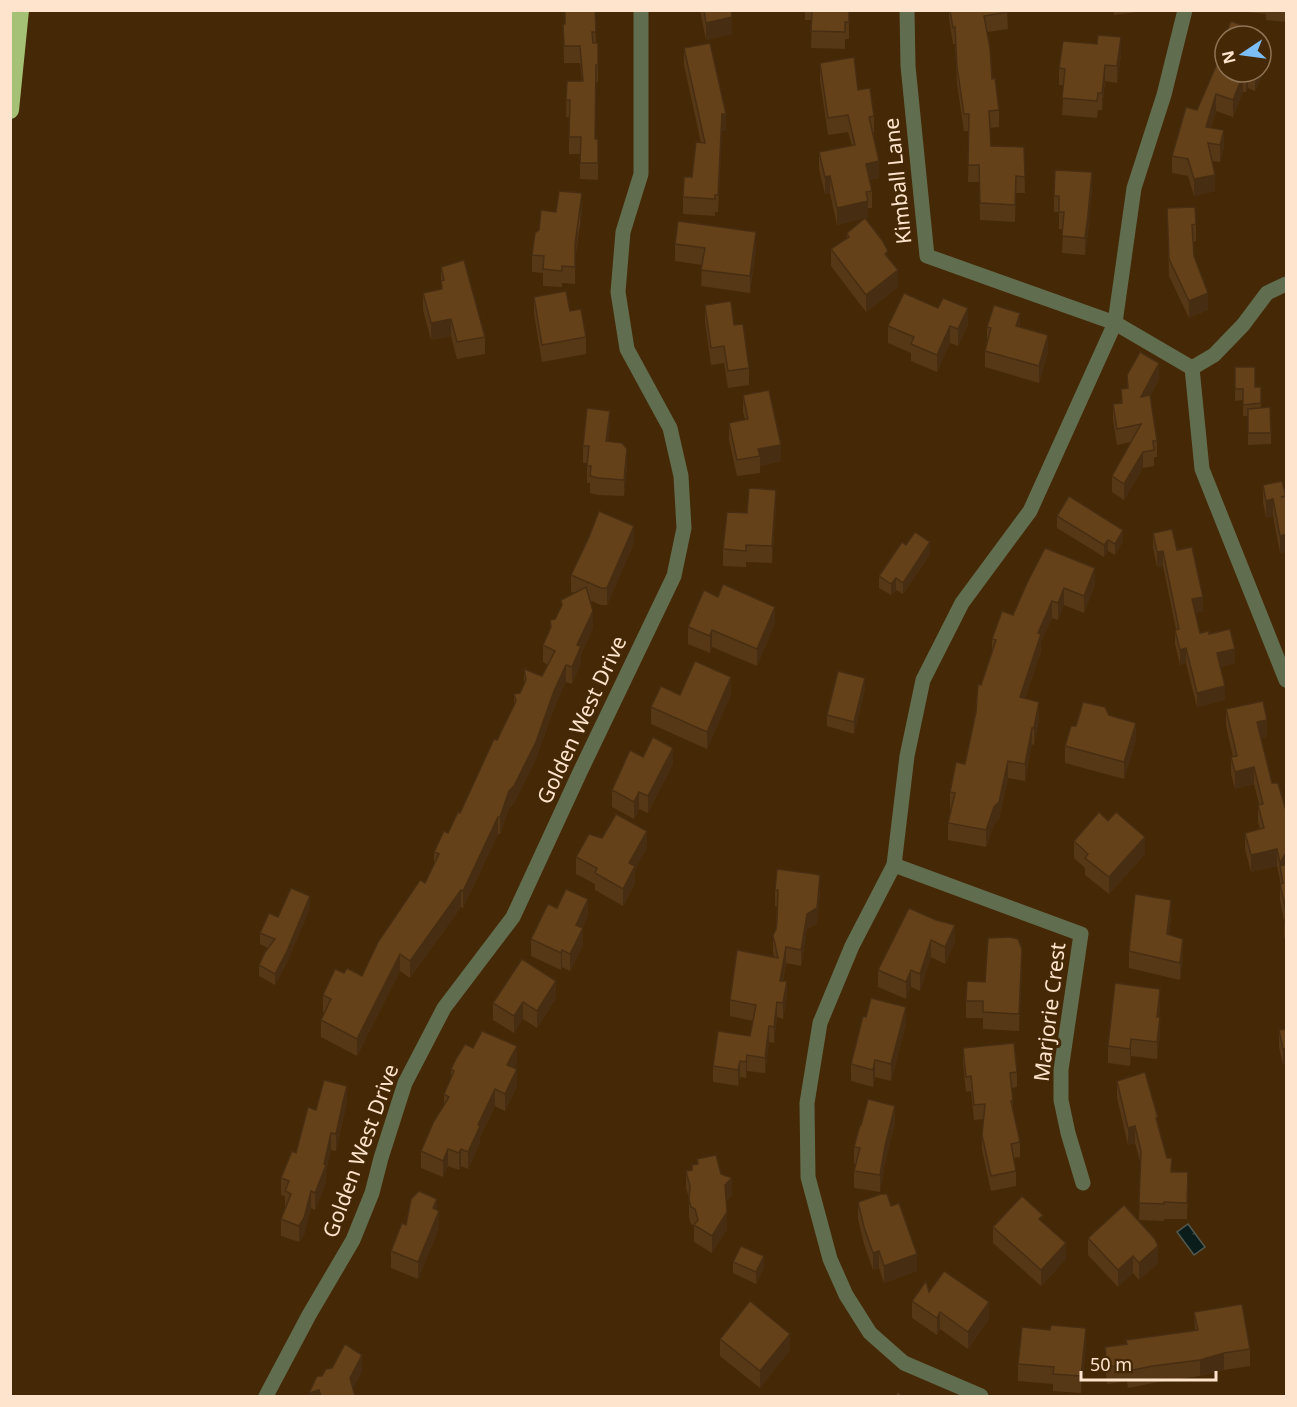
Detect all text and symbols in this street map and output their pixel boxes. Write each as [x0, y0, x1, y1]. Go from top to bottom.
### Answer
north arrow [1213, 24, 1273, 84]
text: N [1216, 49, 1241, 66]
street label: Kimball Lane [876, 117, 918, 246]
street label: Golden West Drive [530, 631, 632, 808]
street label: Marjorie Crest [1027, 940, 1071, 1083]
street label: Golden West Drive [316, 1060, 404, 1241]
scale bar [1081, 1344, 1216, 1382]
text: 50 m [1090, 1352, 1132, 1376]

